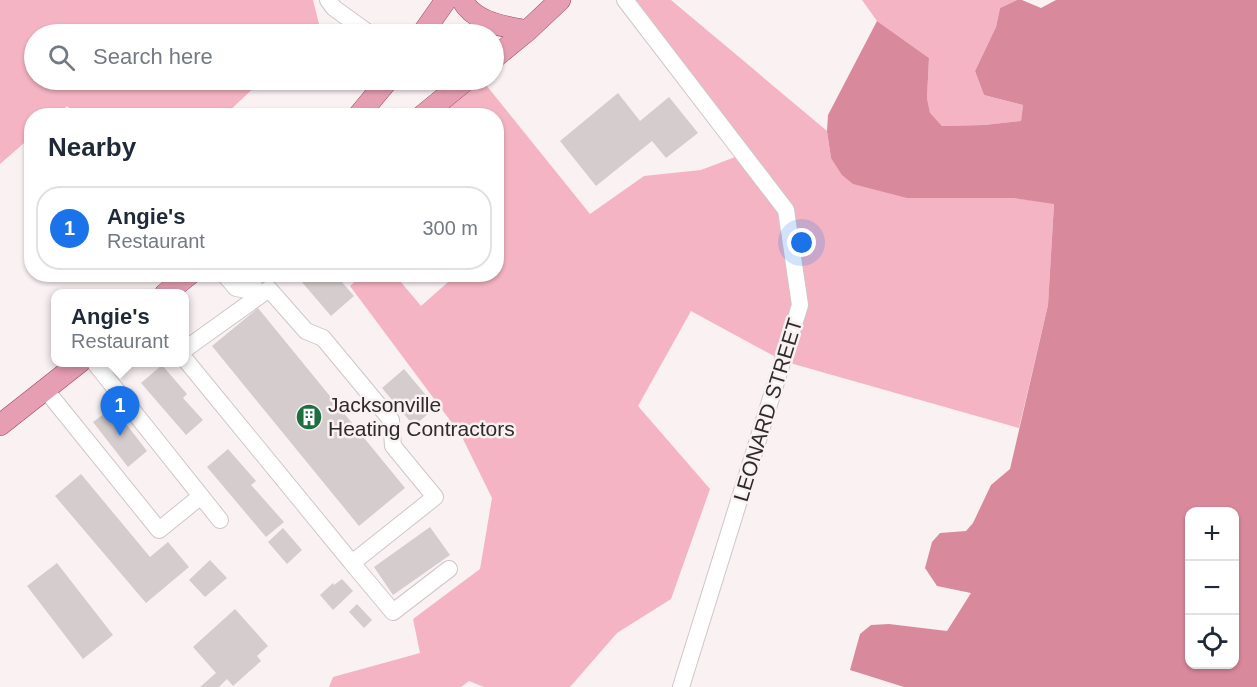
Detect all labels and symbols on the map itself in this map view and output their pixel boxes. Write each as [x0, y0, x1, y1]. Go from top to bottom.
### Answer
your location [787, 228, 816, 257]
street label: LEONARD STREET [729, 315, 806, 504]
pin: 1 [100, 386, 140, 436]
place label: Jacksonville Heating Contractors [328, 393, 515, 440]
building icon: Jacksonville Heating Contractors [294, 402, 324, 432]

